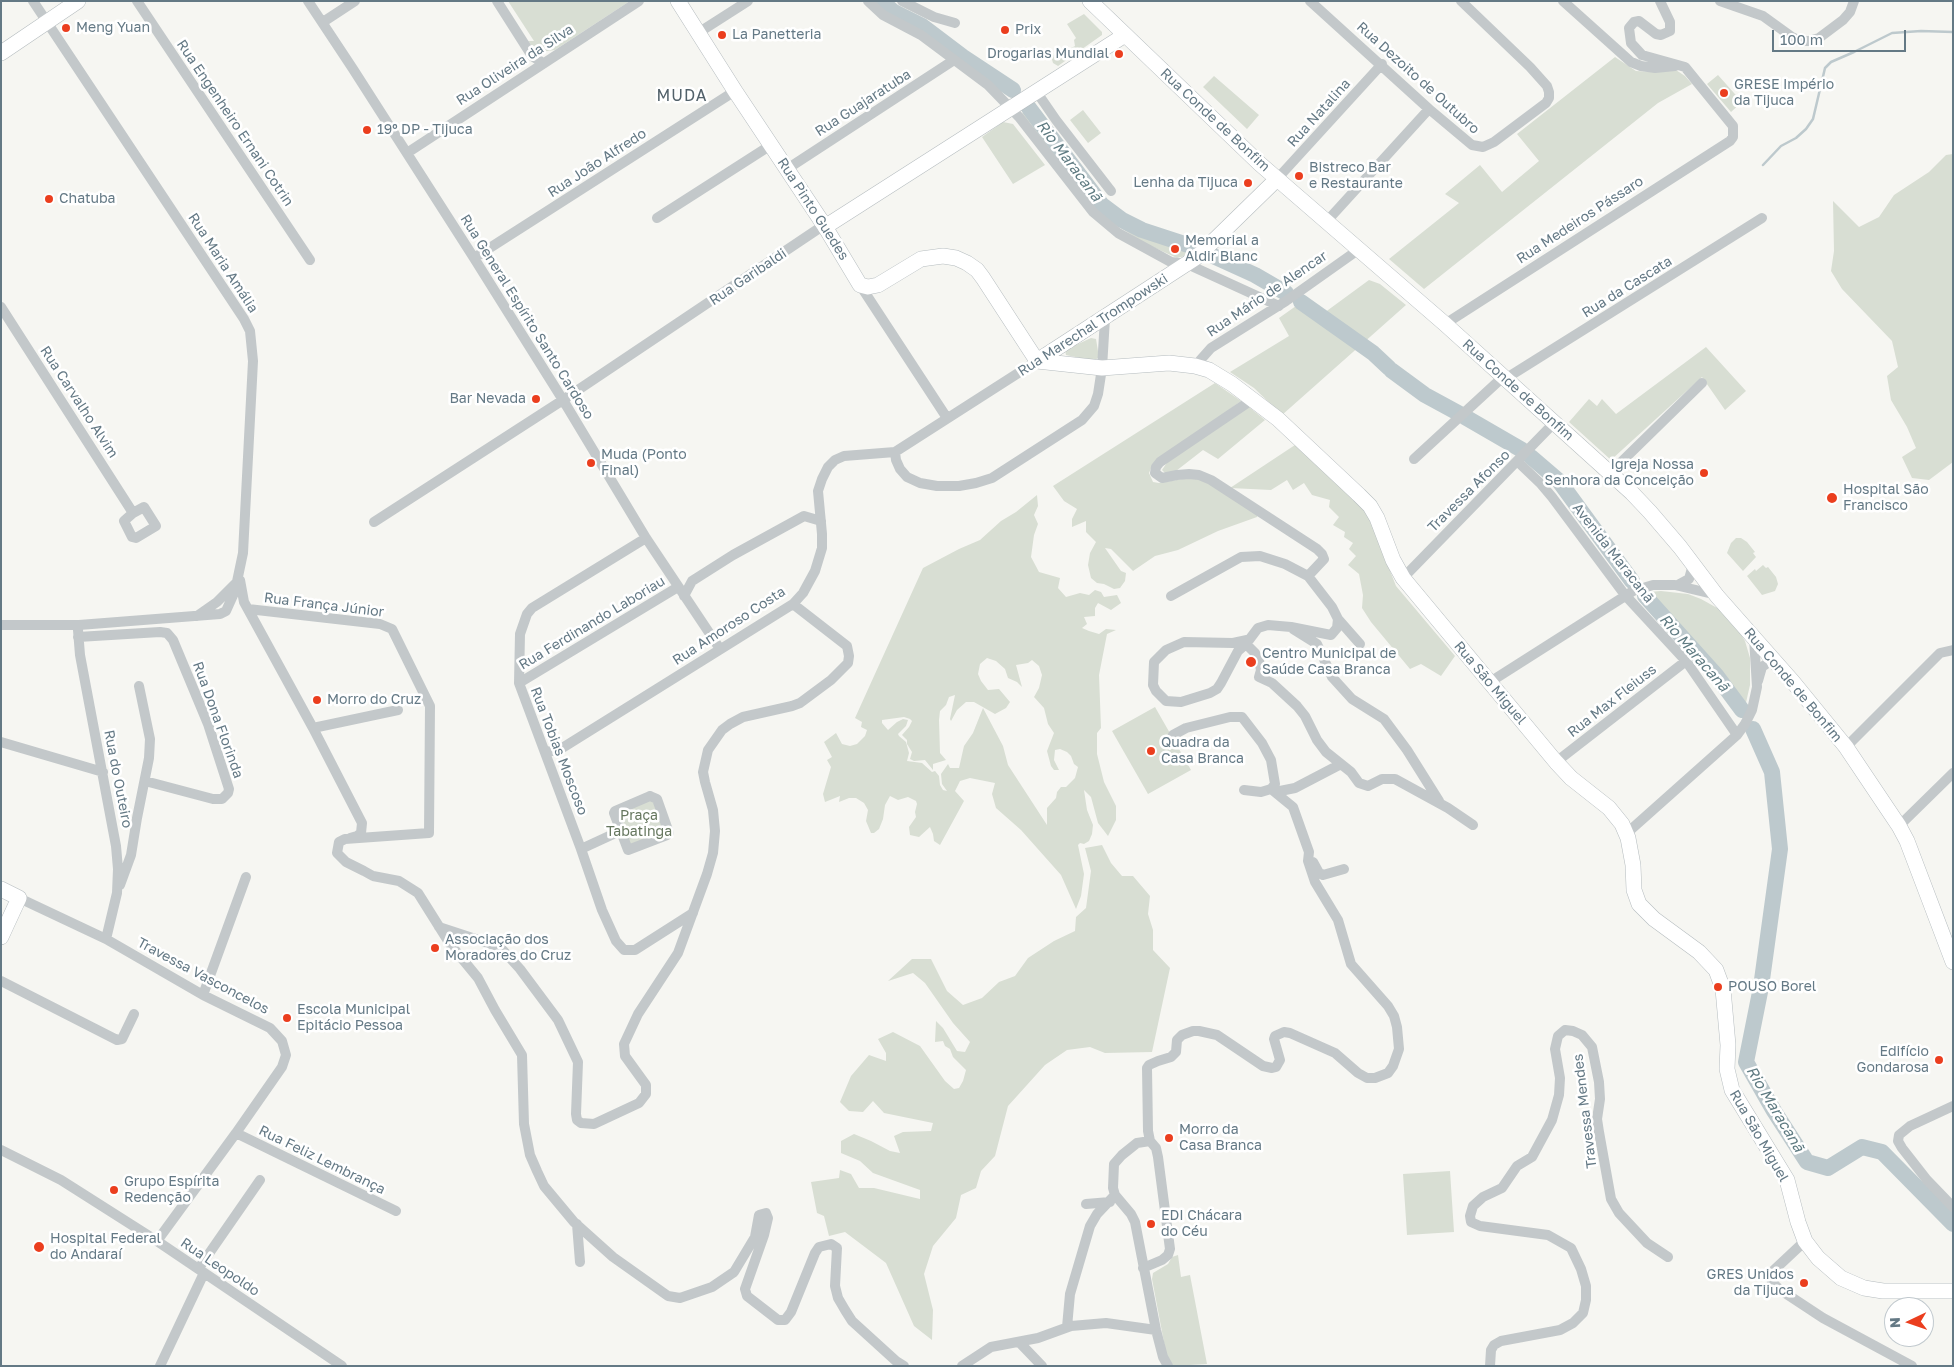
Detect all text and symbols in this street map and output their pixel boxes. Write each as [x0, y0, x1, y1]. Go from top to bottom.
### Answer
street label: Rua Dezoito de Outubro [1353, 18, 1483, 138]
place label: Meng Yuan [76, 20, 150, 36]
scale bar [1774, 20, 1908, 52]
street label: Rua Oliveira da Silva [453, 21, 577, 109]
marker: Meng Yuan [60, 22, 72, 34]
place label: Prix [1015, 22, 1041, 38]
marker: Prix [999, 24, 1011, 36]
place label: La Panetteria [732, 27, 822, 43]
marker: La Panetteria [716, 29, 728, 41]
text: 100 m [1780, 30, 1823, 48]
street label: Rua Engenheiro Ernani Cotrin [173, 37, 297, 209]
place label: Drogarias Mundial [987, 46, 1109, 62]
marker: Drogarias Mundial [1113, 48, 1125, 60]
street label: Rua Conde de Bonfim [1157, 65, 1273, 175]
street label: Rua Guajaratuba [812, 66, 914, 140]
street label: Rua Natalina [1284, 76, 1354, 150]
place label: GRESE Império da Tijuca [1734, 77, 1834, 110]
district label: MUDA [656, 86, 708, 106]
marker: GRESE Império da Tijuca [1718, 87, 1730, 99]
water label: Rio Maracanã [1033, 117, 1105, 205]
place label: 19º DP - Tijuca [377, 122, 473, 138]
marker: 19º DP - Tijuca [361, 124, 373, 136]
street label: Rua João Alfredo [545, 125, 649, 201]
street label: Rua Pinto Guedes [774, 155, 852, 263]
place label: Bistreco Bar e Restaurante [1309, 160, 1403, 192]
marker: Bistreco Bar e Restaurante [1293, 170, 1305, 182]
street label: Rua Medeiros Pássaro [1513, 173, 1647, 267]
place label: Lenha da Tijuca [1133, 175, 1238, 191]
marker: Lenha da Tijuca [1242, 177, 1254, 189]
place label: Chatuba [59, 191, 115, 207]
marker: Chatuba [43, 193, 55, 205]
street label: Rua Maria Amália [184, 210, 262, 316]
street label: Rua General Espírito Santo Cardoso [457, 211, 597, 423]
place label: Memorial a Aldir Blanc [1185, 233, 1259, 266]
marker: Memorial a Aldir Blanc [1169, 243, 1181, 255]
street label: Rua Garibaldi [706, 245, 790, 309]
street label: Rua Mário de Alencar [1204, 247, 1330, 341]
street label: Rua da Cascata [1579, 253, 1675, 321]
street label: Rua Marechal Trompowski [1015, 270, 1171, 380]
street label: Rua Conde de Bonfim [1459, 336, 1577, 444]
street label: Rua Carvalho Alvim [37, 343, 121, 461]
place label: Bar Nevada [449, 391, 526, 407]
marker: Bar Nevada [530, 393, 542, 405]
street label: Travessa Afonso [1424, 446, 1514, 536]
place label: Muda (Ponto Final) [601, 447, 687, 480]
marker: Muda (Ponto Final) [585, 457, 597, 469]
place label: Igreja Nossa Senhora da Conceição [1545, 457, 1694, 490]
marker: Igreja Nossa Senhora da Conceição [1698, 467, 1710, 479]
place label: Hospital São Francisco [1843, 482, 1929, 514]
marker: Hospital São Francisco [1825, 491, 1839, 505]
street label: Avenida Maracanã [1569, 500, 1657, 606]
street label: Rua Ferdinando Laboriau [516, 573, 668, 673]
street label: Rua Amoroso Costa [669, 583, 789, 669]
street label: Rua França Júnior [263, 589, 385, 621]
water label: Rio Maracanã [1655, 611, 1733, 695]
street label: Rua Conde de Bonfim [1740, 625, 1846, 745]
street label: Rua São Miguel [1450, 638, 1530, 728]
place label: Centro Municipal de Saúde Casa Branca [1262, 646, 1396, 679]
marker: Centro Municipal de Saúde Casa Branca [1244, 655, 1258, 669]
street label: Rua Dona Florinda [189, 659, 247, 781]
street label: Rua Max Fleiuss [1564, 661, 1660, 741]
street label: Rua Tobias Moscoso [527, 685, 591, 817]
place label: Morro do Cruz [327, 692, 421, 708]
marker: Morro do Cruz [311, 694, 323, 706]
street label: Rua do Outeiro [100, 728, 136, 830]
place label: Quadra da Casa Branca [1161, 735, 1244, 768]
marker: Quadra da Casa Branca [1145, 745, 1157, 757]
park label: Praça Tabatinga [606, 808, 672, 840]
place label: Associação dos Moradores do Cruz [445, 932, 571, 964]
street label: Travessa Vasconcelos [134, 934, 272, 1018]
marker: Associação dos Moradores do Cruz [429, 942, 441, 954]
place label: POUSO Borel [1728, 979, 1816, 995]
marker: POUSO Borel [1712, 981, 1724, 993]
place label: Escola Municipal Epitácio Pessoa [297, 1002, 410, 1034]
marker: Escola Municipal Epitácio Pessoa [281, 1012, 293, 1024]
place label: Edifício Gondarosa [1857, 1044, 1929, 1076]
street label: Travessa Mendes [1570, 1053, 1600, 1169]
marker: Edifício Gondarosa [1933, 1054, 1945, 1066]
water label: Rio Maracanã [1742, 1063, 1808, 1155]
street label: Rua São Miguel [1726, 1087, 1792, 1185]
street label: Rua Feliz Lembrança [256, 1122, 388, 1198]
place label: Morro da Casa Branca [1179, 1122, 1262, 1154]
marker: Morro da Casa Branca [1163, 1132, 1175, 1144]
place label: Grupo Espírita Redenção [124, 1174, 219, 1206]
marker: Grupo Espírita Redenção [108, 1184, 120, 1196]
place label: EDI Chácara do Céu [1161, 1208, 1242, 1240]
marker: EDI Chácara do Céu [1145, 1218, 1157, 1230]
place label: Hospital Federal do Andaraí [50, 1231, 161, 1264]
street label: Rua Leopoldo [177, 1234, 263, 1300]
marker: Hospital Federal do Andaraí [32, 1240, 46, 1254]
place label: GRES Unidos da Tijuca [1707, 1267, 1794, 1300]
marker: GRES Unidos da Tijuca [1798, 1277, 1810, 1289]
north arrow [1884, 1297, 1934, 1347]
text: N [1886, 1317, 1903, 1329]

